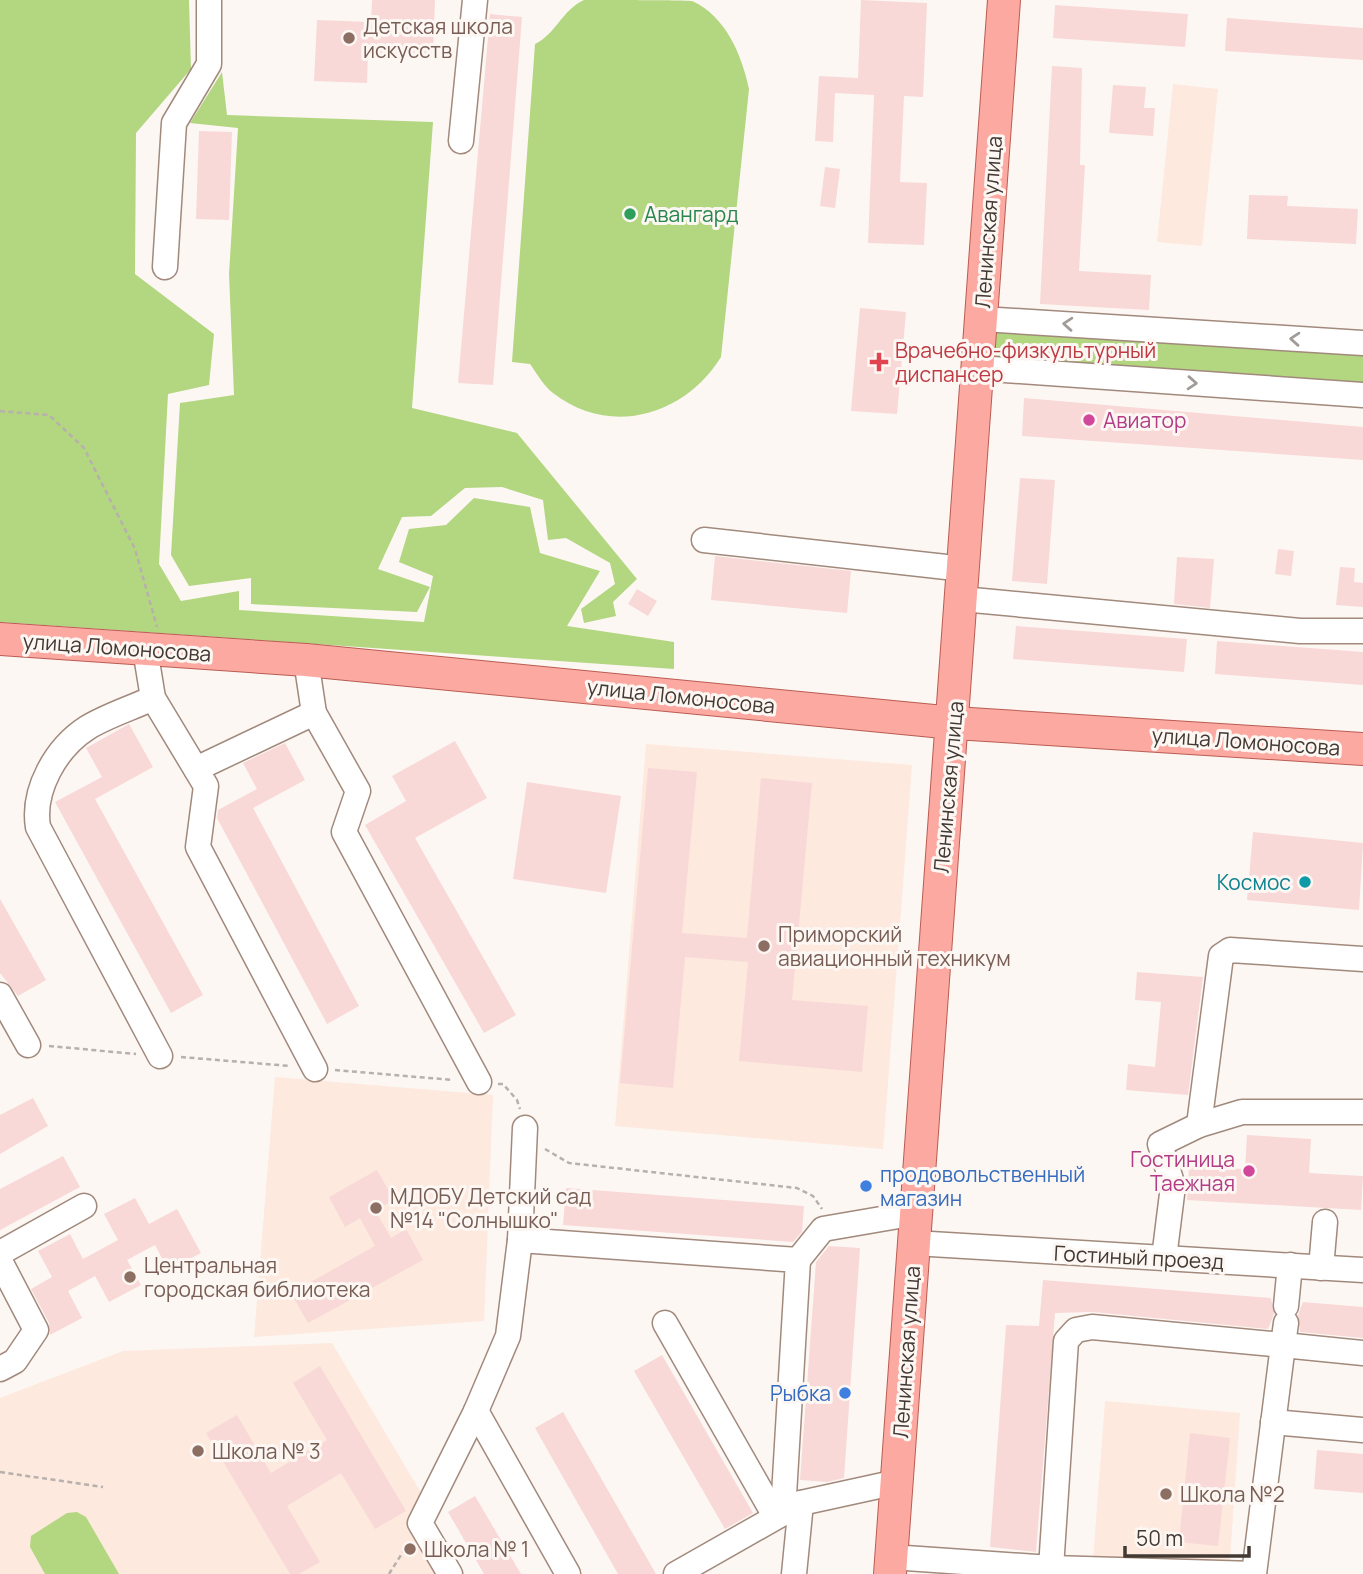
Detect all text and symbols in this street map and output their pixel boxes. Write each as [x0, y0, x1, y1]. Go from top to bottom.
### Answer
place label: Детская школа искусств [363, 12, 513, 64]
marker: Детская школа искусств [341, 30, 357, 46]
street label: Ленинская улица [968, 135, 1008, 309]
place label: Авангард [644, 200, 739, 228]
marker: Авангард [622, 206, 638, 222]
one-way arrow [1062, 317, 1073, 332]
one-way arrow [1289, 331, 1300, 346]
place label: Врачебно-физкультурный диспансер [895, 336, 1156, 388]
marker: Врачебно-физкультурный диспансер [869, 352, 889, 372]
one-way arrow [1187, 375, 1198, 390]
place label: Авиатор [1103, 406, 1186, 434]
marker: Авиатор [1081, 412, 1097, 428]
street label: улица Ломоносова [22, 626, 212, 668]
street label: улица Ломоносова [586, 672, 776, 720]
street label: Ленинская улица [927, 700, 969, 874]
street label: улица Ломоносова [1151, 720, 1341, 762]
place label: Космос [1217, 868, 1291, 896]
marker: Космос [1297, 874, 1313, 890]
place label: Приморский авиационный техникум [778, 920, 1011, 972]
marker: Приморский авиационный техникум [756, 938, 772, 954]
place label: Гостиница Таежная [1130, 1145, 1235, 1197]
place label: продовольственный магазин [880, 1160, 1085, 1212]
marker: Гостиница Таежная [1241, 1163, 1257, 1179]
marker: продовольственный магазин [858, 1178, 874, 1194]
place label: МДОБУ Детский сад №14 "Солнышко" [390, 1182, 591, 1234]
marker: МДОБУ Детский сад №14 "Солнышко" [368, 1200, 384, 1216]
street label: Гостиный проезд [1053, 1239, 1225, 1275]
place label: Центральная городская библиотека [144, 1251, 371, 1303]
street label: Ленинская улица [886, 1265, 926, 1439]
marker: Центральная городская библиотека [122, 1269, 138, 1285]
place label: Рыбка [770, 1379, 831, 1407]
marker: Рыбка [837, 1385, 853, 1401]
place label: Школа № 3 [212, 1437, 321, 1465]
marker: Школа № 3 [190, 1443, 206, 1459]
place label: Школа №2 [1180, 1480, 1285, 1508]
marker: Школа №2 [1158, 1486, 1174, 1502]
scale bar [1125, 1514, 1249, 1558]
text: 50 m [1136, 1524, 1183, 1552]
place label: Школа № 1 [424, 1535, 529, 1563]
marker: Школа № 1 [402, 1541, 418, 1557]

